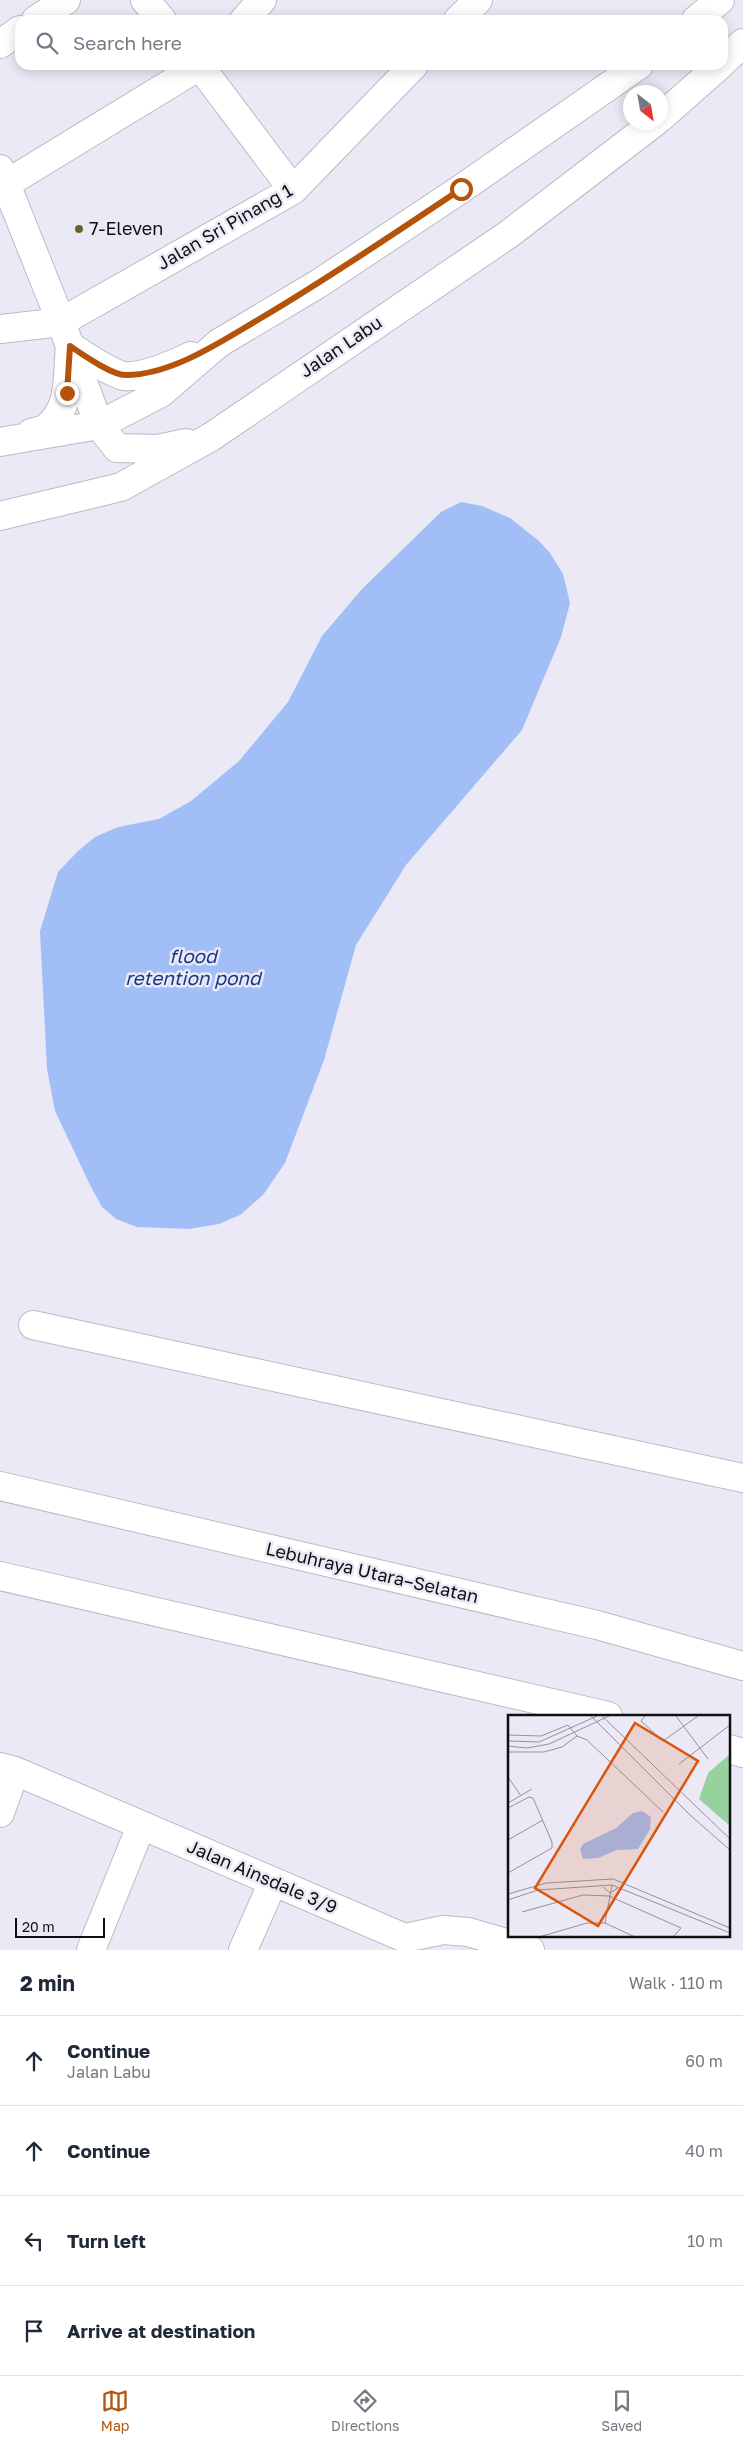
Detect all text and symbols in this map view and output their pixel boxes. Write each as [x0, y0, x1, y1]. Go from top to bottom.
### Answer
search box [15, 15, 728, 70]
icon: search [33, 29, 61, 57]
text: Search here [73, 31, 182, 54]
north arrow [623, 85, 668, 130]
street label: Jalan Sri Pinang 1 [153, 178, 296, 274]
route start [450, 178, 473, 201]
place label: 7-Eleven [89, 217, 163, 239]
marker: 7-Eleven [73, 223, 85, 235]
street label: Jalan Labu [295, 311, 386, 382]
route end [56, 382, 79, 405]
water label: flood retention pond [125, 944, 263, 989]
street label: Lebuhraya Utara–Selatan [264, 1537, 481, 1607]
inset map [508, 1715, 730, 1938]
street label: Jalan Ainsdale 3/9 [184, 1835, 341, 1918]
scale bar [15, 1915, 105, 1938]
text: 20 m [22, 1918, 55, 1935]
text: 2 min [20, 1970, 75, 1996]
text: Walk · 110 m [629, 1973, 723, 1993]
text: Continue [67, 2039, 150, 2062]
icon: ahead [20, 2047, 48, 2075]
text: 60 m [685, 2051, 723, 2071]
text: Jalan Labu [67, 2062, 151, 2082]
icon: ahead [20, 2137, 48, 2165]
text: Continue [67, 2139, 150, 2162]
text: 40 m [685, 2141, 723, 2161]
icon: left [20, 2227, 48, 2255]
text: Turn left [67, 2229, 146, 2252]
text: 10 m [687, 2231, 723, 2251]
icon: arrive [20, 2317, 48, 2345]
text: Arrive at destination [67, 2319, 255, 2342]
tab: Map [101, 2387, 129, 2434]
tab: Directions [331, 2387, 400, 2434]
tab: Saved [601, 2387, 642, 2434]

